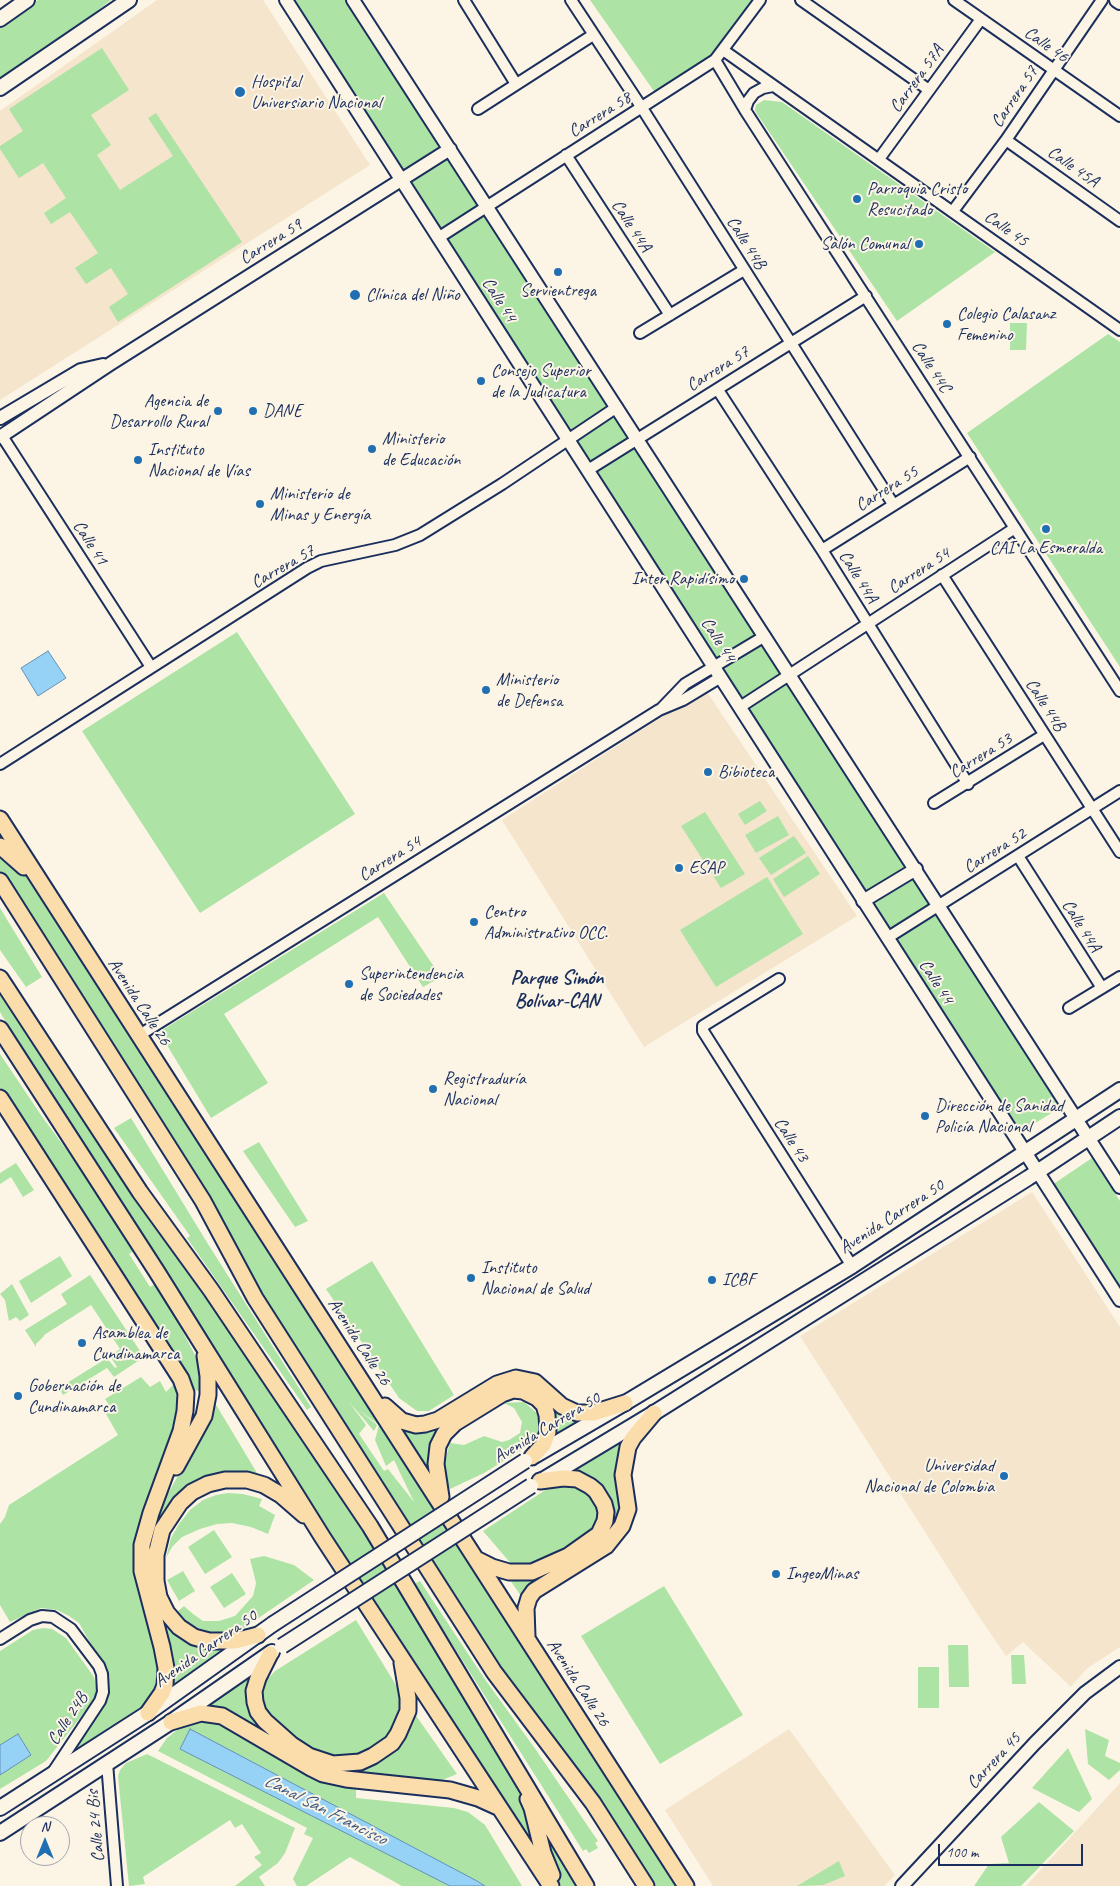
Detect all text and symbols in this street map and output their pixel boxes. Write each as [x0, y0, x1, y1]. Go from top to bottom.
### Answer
street label: Calle 46 [1020, 22, 1072, 68]
street label: Carrera 57A [885, 41, 949, 117]
street label: Carrera 57 [987, 62, 1043, 132]
place label: Hospital Universiario Nacional [251, 71, 381, 114]
marker: Hospital Universiario Nacional [233, 85, 247, 99]
street label: Carrera 58 [565, 87, 635, 143]
street label: Calle 45A [1043, 142, 1103, 192]
place label: Parroquia Cristo Resucitado [867, 178, 967, 220]
marker: Parroquia Cristo Resucitado [851, 193, 863, 205]
street label: Calle 44A [606, 196, 656, 256]
street label: Calle 45 [980, 206, 1032, 252]
street label: Calle 44B [721, 213, 771, 273]
street label: Carrera 59 [236, 214, 306, 270]
place label: Salón Comunal [821, 233, 909, 255]
marker: Salón Comunal [913, 238, 925, 250]
marker: Servientrega [552, 266, 564, 278]
street label: Calle 44 [477, 274, 521, 326]
place label: Servientrega [520, 280, 596, 302]
place label: Clínica del Niño [366, 284, 460, 306]
marker: Clínica del Niño [348, 288, 362, 302]
place label: Colegio Calasanz Femenino [957, 303, 1055, 346]
marker: Colegio Calasanz Femenino [941, 318, 953, 330]
street label: Calle 44C [906, 337, 956, 397]
street label: Carrera 57 [683, 341, 753, 397]
place label: Consejo Superior de la Judicatura [491, 360, 591, 402]
marker: Consejo Superior de la Judicatura [475, 375, 487, 387]
place label: Agencia de Desarrollo Rural [110, 390, 208, 432]
place label: DANE [263, 400, 302, 422]
marker: Agencia de Desarrollo Rural [212, 405, 224, 417]
marker: DANE [247, 405, 259, 417]
place label: Ministerio de Educación [382, 428, 460, 470]
place label: Instituto Nacional de Vías [148, 439, 250, 482]
marker: Ministerio de Educación [366, 443, 378, 455]
marker: Instituto Nacional de Vías [132, 454, 144, 466]
street label: Carrera 55 [852, 461, 922, 517]
place label: Ministerio de Minas y Energía [270, 483, 370, 526]
marker: Ministerio de Minas y Energía [254, 498, 266, 510]
street label: Calle 41 [68, 517, 112, 569]
marker: CAI La Esmeralda [1040, 523, 1052, 535]
place label: CAI La Esmeralda [990, 537, 1102, 559]
street label: Carrera 57 [247, 540, 319, 594]
street label: Carrera 54 [884, 543, 954, 599]
street label: Calle 44A [834, 547, 882, 607]
place label: Inter Rapidísimo [631, 568, 734, 590]
marker: Inter Rapidísimo [738, 573, 750, 585]
street label: Calle 44 [696, 614, 740, 666]
place label: Ministerio de Defensa [496, 669, 562, 712]
street label: Calle 44B [1020, 675, 1070, 735]
marker: Ministerio de Defensa [480, 684, 492, 696]
street label: Carrera 53 [946, 728, 1016, 784]
place label: Bibioteca [718, 761, 774, 783]
marker: Bibioteca [702, 766, 714, 778]
street label: Carrera 52 [960, 823, 1030, 879]
street label: Carrera 54 [355, 831, 425, 887]
place label: ESAP [689, 857, 724, 879]
marker: ESAP [673, 862, 685, 874]
street label: Calle 44A [1057, 896, 1105, 956]
place label: Centro Administrativo OCC. [484, 901, 608, 944]
marker: Centro Administrativo OCC. [468, 916, 480, 928]
street label: Avenida Calle 26 [103, 954, 175, 1050]
street label: Calle 44 [914, 956, 958, 1008]
place label: Superintendencia de Sociedades [359, 963, 463, 1006]
district label: Parque Simón Bolívar-CAN [511, 967, 603, 1014]
marker: Superintendencia de Sociedades [343, 978, 355, 990]
place label: Registraduría Nacional [443, 1068, 525, 1110]
marker: Registraduría Nacional [427, 1083, 439, 1095]
place label: Dirección de Sanidad Policía Nacional [935, 1095, 1063, 1138]
marker: Dirección de Sanidad Policía Nacional [919, 1110, 931, 1122]
street label: Calle 43 [769, 1114, 813, 1166]
street label: Avenida Carrera 50 [836, 1175, 948, 1259]
place label: Instituto Nacional de Salud [481, 1257, 590, 1300]
place label: ICBF [722, 1269, 755, 1291]
marker: Instituto Nacional de Salud [465, 1272, 477, 1284]
marker: ICBF [706, 1274, 718, 1286]
street label: Avenida Calle 26 [323, 1294, 395, 1390]
place label: Asamblea de Cundinamarca [92, 1322, 179, 1365]
marker: Asamblea de Cundinamarca [76, 1337, 88, 1349]
place label: Gobernación de Cundinamarca [28, 1375, 120, 1418]
street label: Avenida Carrera 50 [490, 1388, 604, 1468]
marker: Gobernación de Cundinamarca [12, 1390, 24, 1402]
place label: Universidad Nacional de Colombia [864, 1455, 994, 1498]
marker: Universidad Nacional de Colombia [998, 1470, 1010, 1482]
place label: IngeoMinas [786, 1563, 858, 1585]
marker: IngeoMinas [770, 1568, 782, 1580]
street label: Avenida Carrera 50 [150, 1606, 262, 1692]
street label: Avenida Calle 26 [542, 1635, 614, 1731]
street label: Calle 24B [43, 1689, 93, 1749]
street label: Carrera 45 [962, 1728, 1026, 1794]
water label: Canal San Francisco [260, 1769, 390, 1851]
street label: Calle 24 Bis [82, 1789, 110, 1863]
north arrow [20, 1816, 70, 1866]
text: N [41, 1818, 49, 1835]
scale bar [940, 1834, 1085, 1866]
text: 100 m [946, 1843, 978, 1862]

